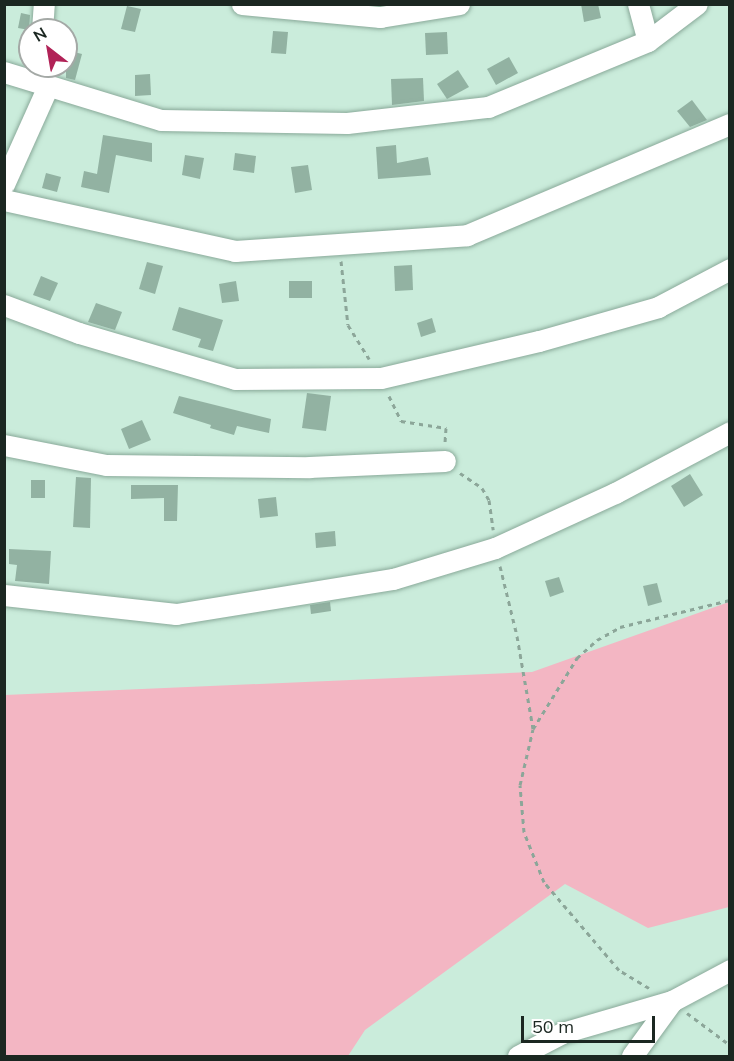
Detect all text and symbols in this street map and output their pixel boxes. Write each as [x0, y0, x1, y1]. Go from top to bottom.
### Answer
north arrow [18, 18, 78, 78]
text: N [29, 23, 50, 46]
scale bar [524, 1004, 658, 1042]
text: 50 m [532, 1015, 574, 1038]

